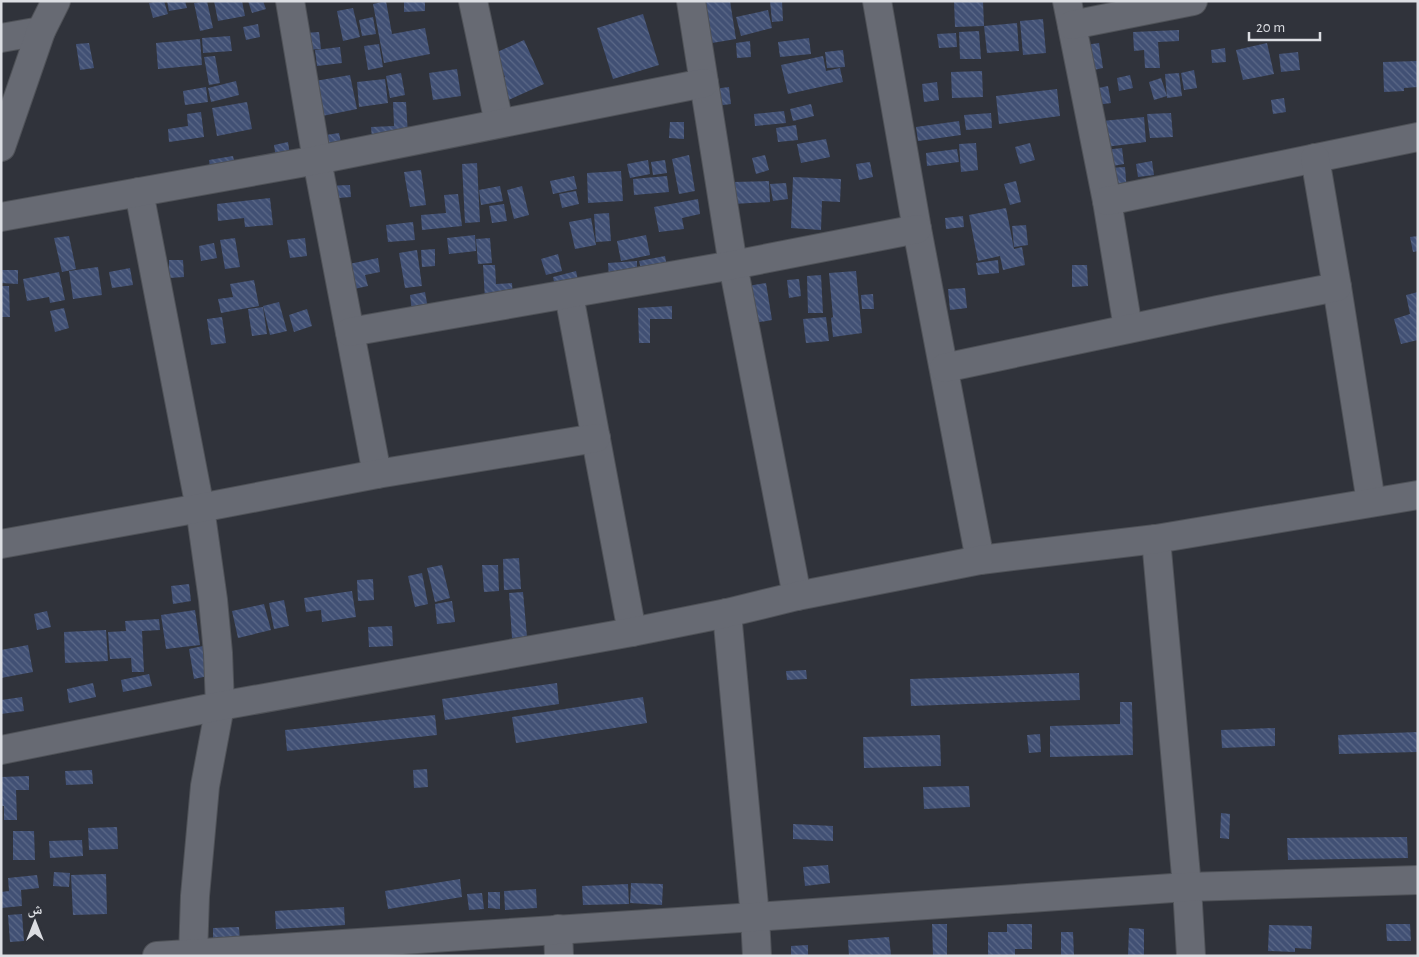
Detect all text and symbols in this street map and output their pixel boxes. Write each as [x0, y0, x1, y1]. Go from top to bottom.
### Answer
scale bar [1249, 10, 1320, 42]
text: 20 m [1256, 20, 1285, 35]
north arrow [10, 897, 60, 947]
text: ش [28, 903, 43, 918]

